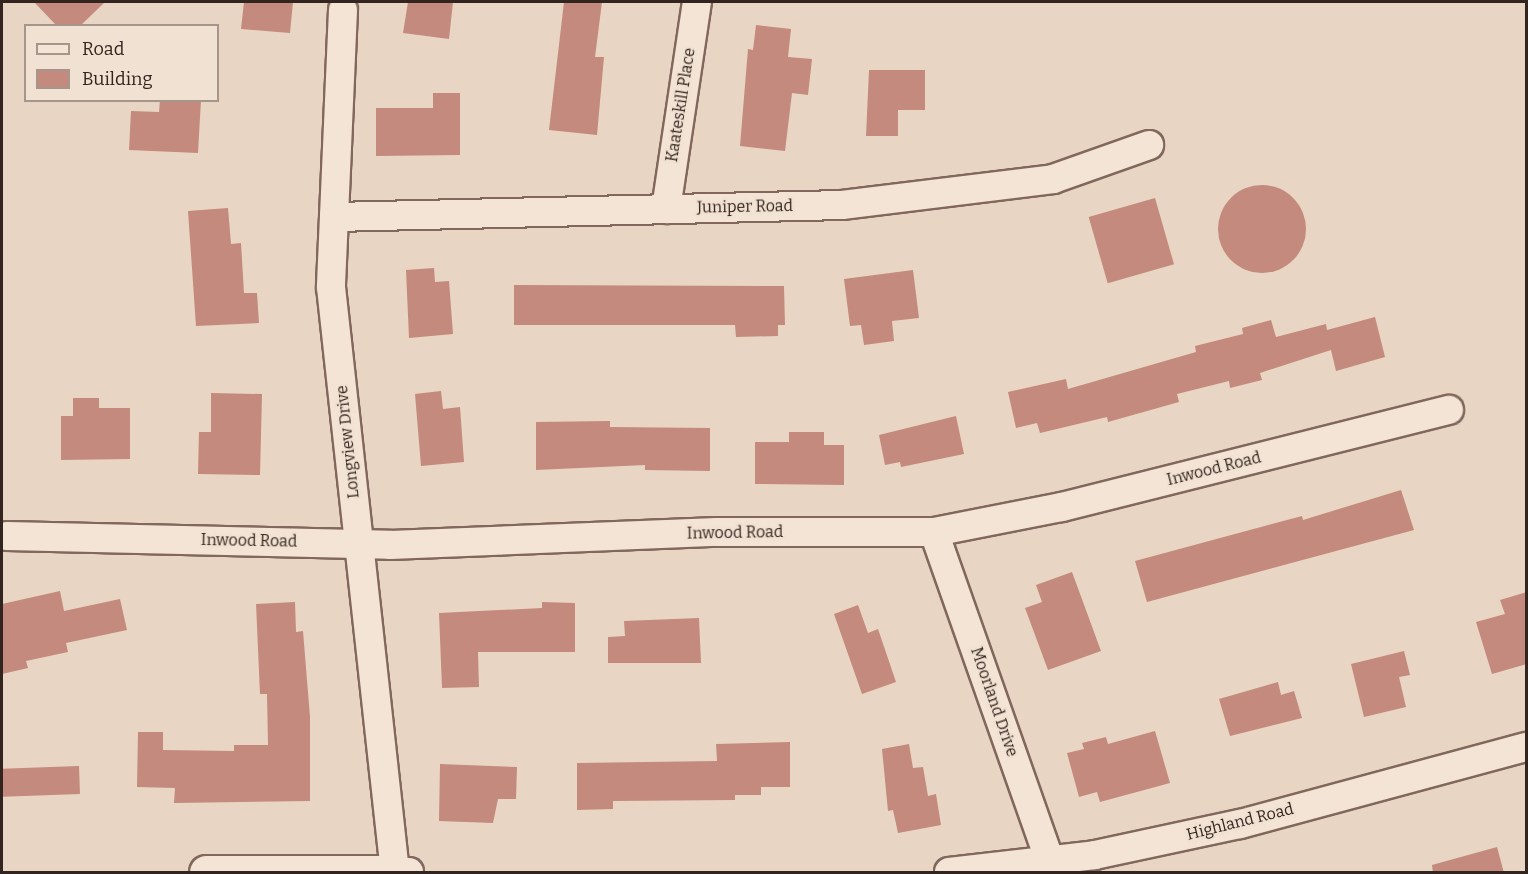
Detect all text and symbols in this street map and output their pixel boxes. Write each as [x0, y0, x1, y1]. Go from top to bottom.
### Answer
legend [24, 24, 219, 102]
text: Road [82, 38, 124, 60]
street label: Kaateskill Place [663, 47, 699, 163]
text: Building [82, 68, 153, 90]
street label: Juniper Road [697, 197, 793, 217]
street label: Longview Drive [333, 384, 363, 500]
street label: Inwood Road [1165, 448, 1263, 490]
street label: Inwood Road [687, 523, 783, 543]
street label: Inwood Road [201, 531, 297, 551]
street label: Moorland Drive [966, 645, 1022, 759]
street label: Highland Road [1184, 799, 1296, 845]

